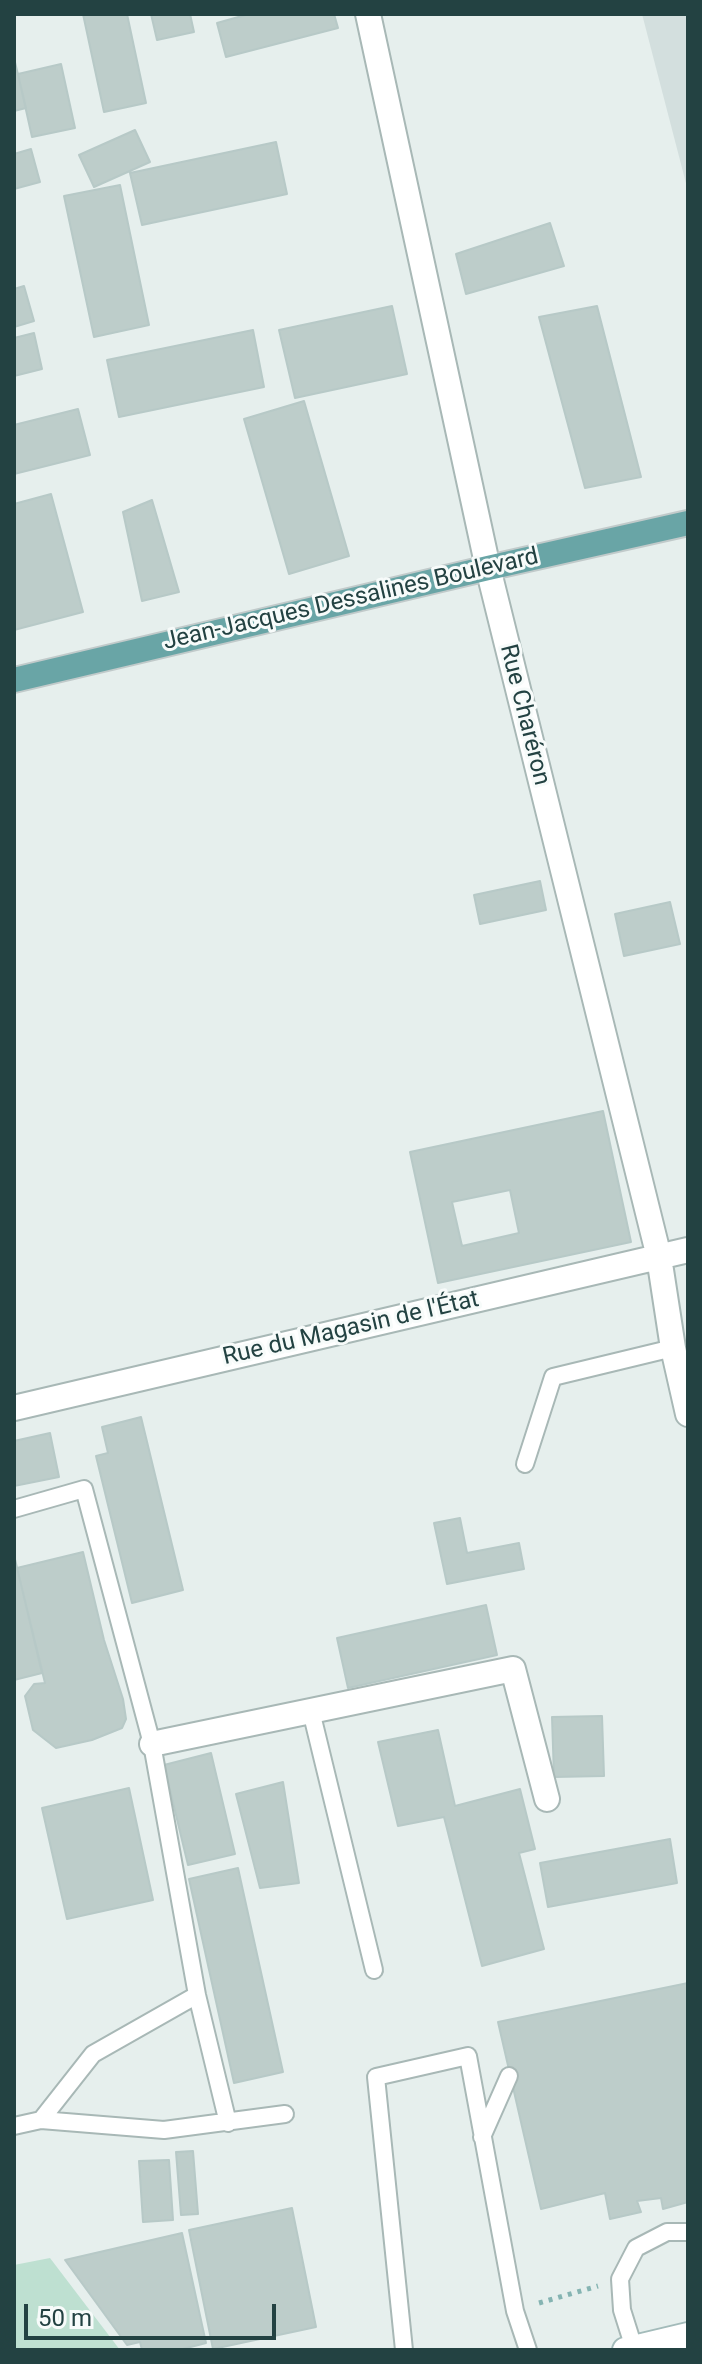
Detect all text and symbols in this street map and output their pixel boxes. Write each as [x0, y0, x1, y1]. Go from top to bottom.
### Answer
street label: Jean-Jacques Dessalines Boulevard [161, 543, 541, 657]
street label: Rue Charéron [493, 642, 555, 788]
street label: Rue du Magasin de l'État [220, 1285, 482, 1373]
scale bar [28, 2288, 280, 2338]
text: 50 m [38, 2304, 92, 2332]

